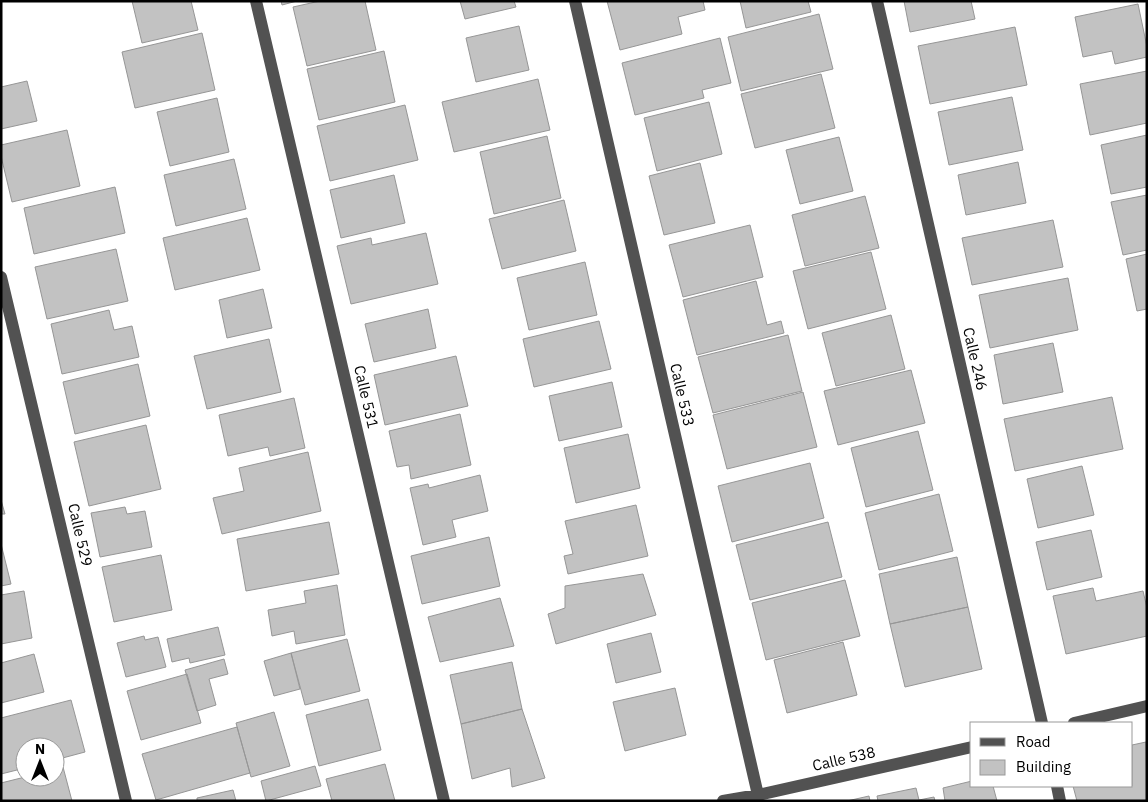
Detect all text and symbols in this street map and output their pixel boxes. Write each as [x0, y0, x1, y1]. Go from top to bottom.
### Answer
street label: Calle 246 [959, 325, 992, 392]
street label: Calle 533 [666, 361, 699, 428]
street label: Calle 531 [350, 363, 383, 430]
street label: Calle 529 [64, 501, 97, 568]
legend [970, 722, 1133, 787]
text: Road [1016, 732, 1051, 751]
north arrow [15, 737, 65, 787]
text: N [35, 740, 45, 758]
street label: Calle 538 [810, 742, 877, 775]
text: Building [1016, 757, 1071, 776]

